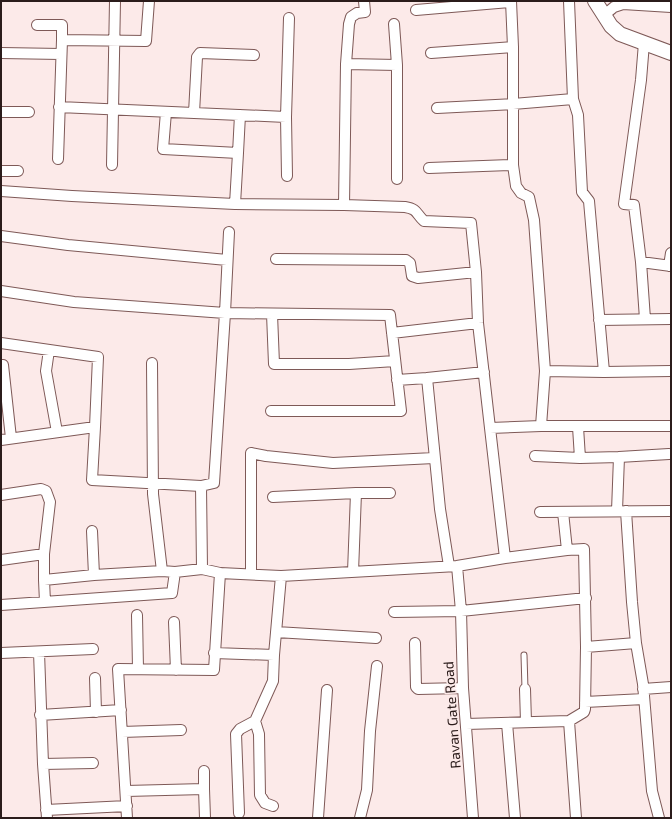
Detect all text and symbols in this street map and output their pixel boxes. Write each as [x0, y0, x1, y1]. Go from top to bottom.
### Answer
street label: Ravan Gate Road [439, 661, 464, 769]

